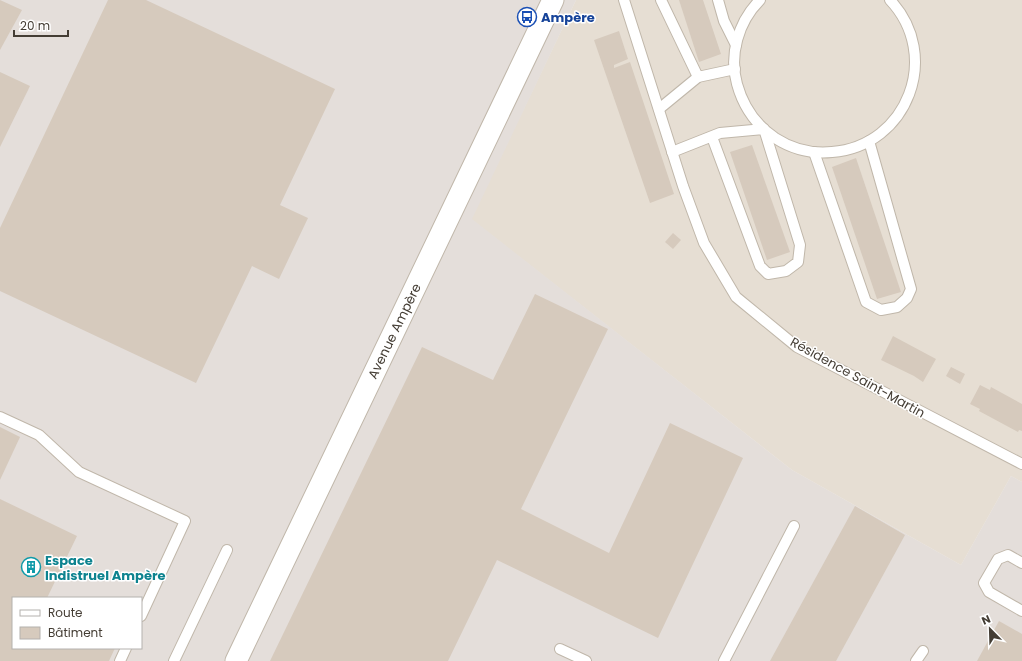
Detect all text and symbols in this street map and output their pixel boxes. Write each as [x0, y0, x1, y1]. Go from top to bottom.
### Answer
bus stop icon: Ampère [516, 6, 538, 28]
place label: Ampère [541, 8, 595, 27]
scale bar [14, 12, 68, 38]
text: 20 m [20, 17, 50, 34]
street label: Avenue Ampère [363, 280, 426, 382]
street label: Résidence Saint-Martin [787, 332, 929, 422]
place label: Espace Indistruel Ampère [45, 551, 165, 585]
building icon: Espace Indistruel Ampère [20, 556, 42, 578]
legend [12, 597, 142, 649]
text: Route [48, 604, 82, 621]
north arrow [970, 609, 1010, 649]
text: N [979, 611, 993, 629]
text: Bâtiment [48, 624, 103, 641]

